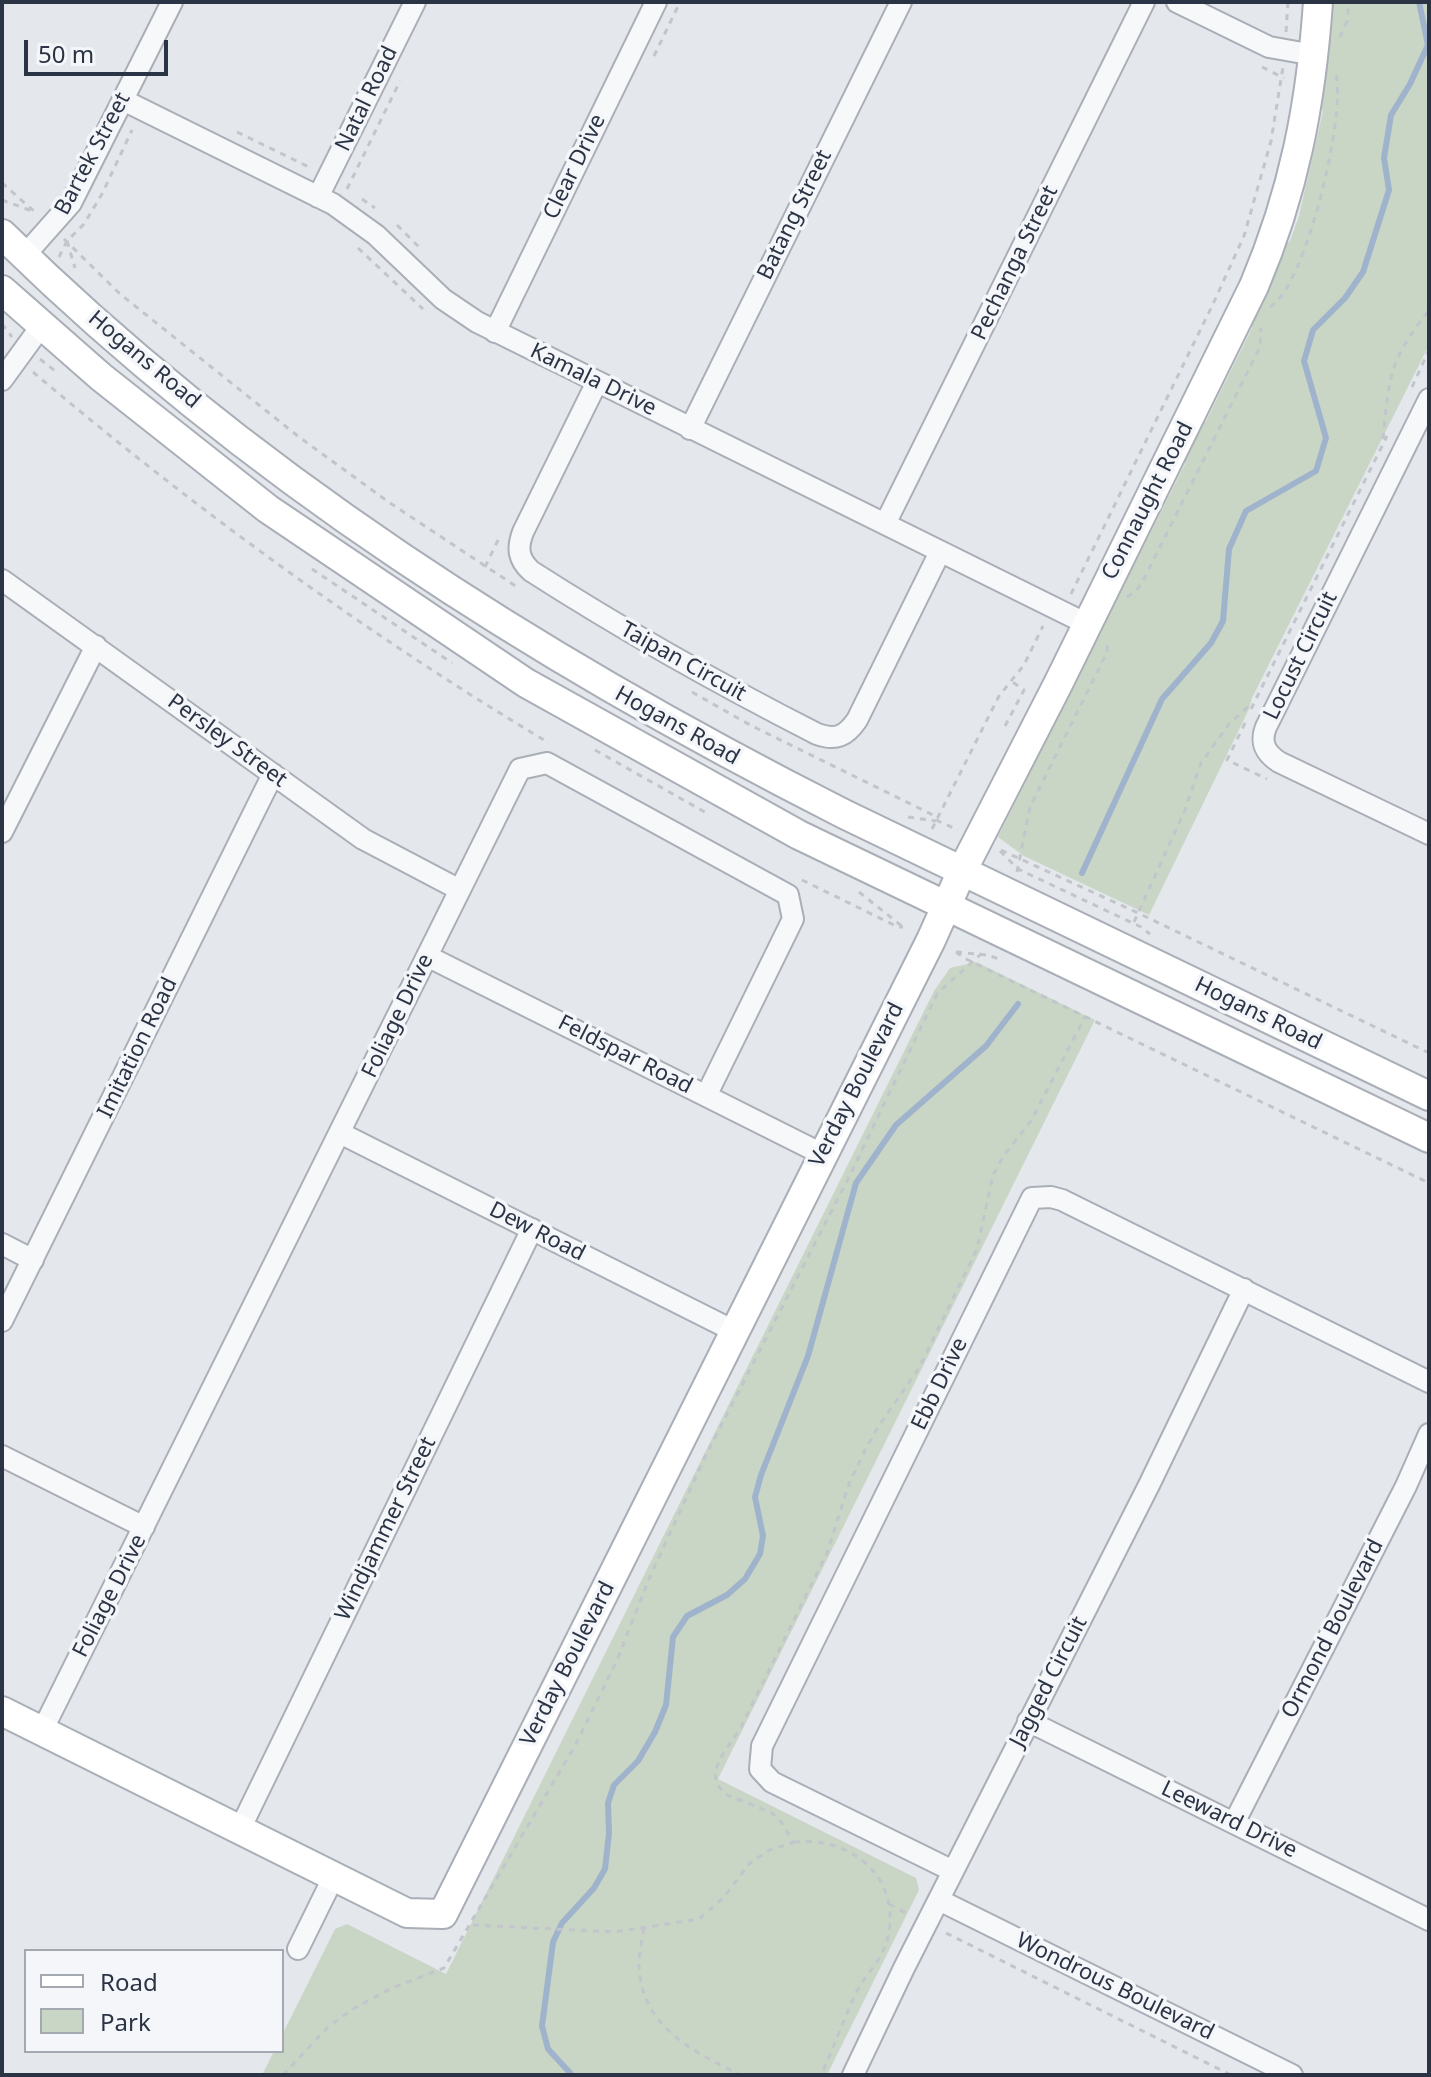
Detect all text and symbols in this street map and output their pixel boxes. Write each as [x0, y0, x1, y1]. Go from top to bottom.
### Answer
scale bar [28, 24, 172, 74]
text: 50 m [38, 37, 94, 70]
street label: Natal Road [330, 42, 404, 156]
street label: Bartek Street [50, 88, 136, 220]
street label: Clear Drive [538, 110, 612, 224]
street label: Batang Street [752, 146, 838, 284]
street label: Pechanga Street [966, 181, 1064, 345]
street label: Hogans Road [83, 305, 205, 415]
street label: Kamala Drive [526, 338, 660, 422]
street label: Connaught Road [1097, 417, 1199, 585]
street label: Locust Circuit [1259, 588, 1343, 724]
street label: Taipan Circuit [616, 617, 750, 707]
street label: Hogans Road [610, 681, 744, 771]
street label: Persley Street [162, 689, 292, 793]
street label: Foliage Drive [357, 950, 439, 1082]
street label: Hogans Road [1190, 972, 1326, 1056]
street label: Imitation Road [93, 973, 183, 1123]
street label: Verday Boulevard [804, 998, 910, 1172]
street label: Feldspar Road [553, 1010, 697, 1100]
street label: Dew Road [485, 1197, 589, 1267]
street label: Ebb Drive [906, 1334, 974, 1434]
street label: Windjammer Street [330, 1433, 442, 1625]
street label: Foliage Drive [68, 1530, 152, 1662]
street label: Ormond Boulevard [1276, 1535, 1390, 1723]
street label: Verday Boulevard [515, 1577, 621, 1751]
street label: Jagged Circuit [1005, 1612, 1093, 1752]
street label: Leeward Drive [1157, 1776, 1301, 1864]
street label: Wondrous Boulevard [1012, 1928, 1218, 2046]
legend [24, 1949, 284, 2053]
text: Road [100, 1965, 158, 1998]
text: Park [100, 2005, 151, 2038]

